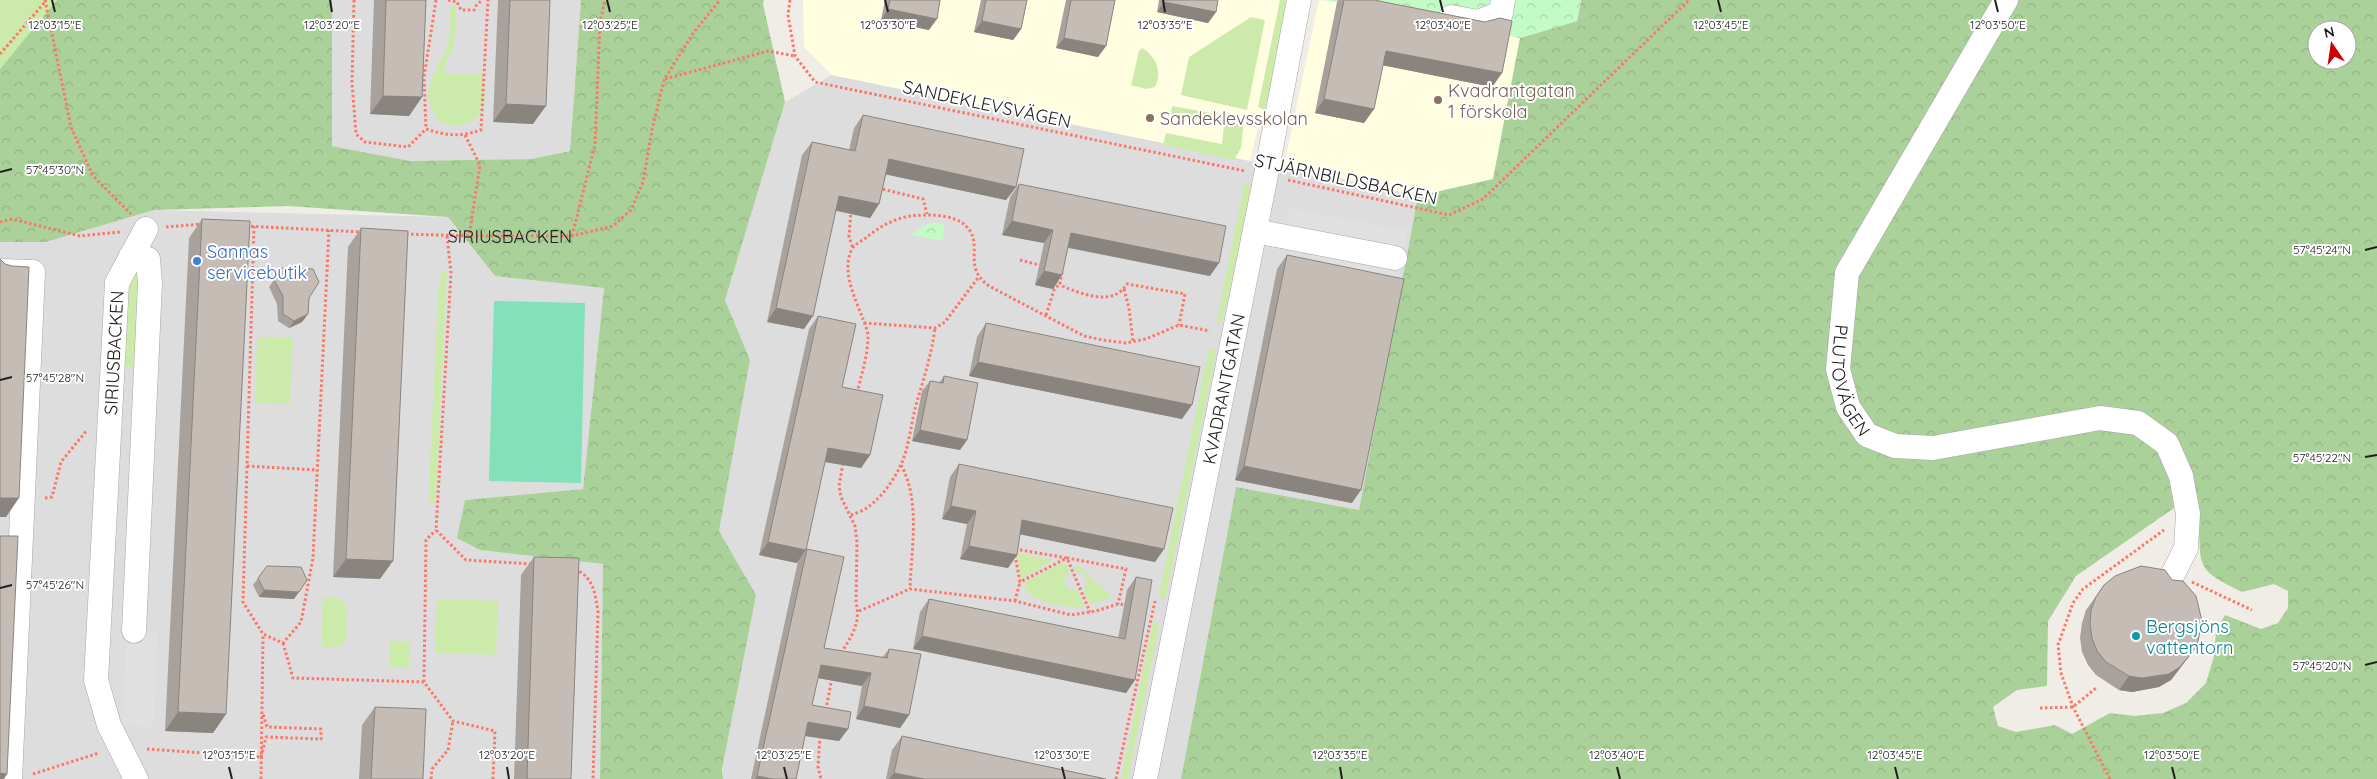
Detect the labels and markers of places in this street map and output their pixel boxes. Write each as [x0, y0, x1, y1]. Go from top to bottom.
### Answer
place label: Kvadrantgatan 1 förskola [1448, 79, 1575, 123]
marker: Kvadrantgatan 1 förskola [1432, 94, 1444, 106]
place label: Sandeklevsskolan [1160, 107, 1308, 130]
marker: Sandeklevsskolan [1144, 112, 1156, 124]
place label: Sannas servicebutik [207, 240, 307, 284]
marker: Sannas servicebutik [191, 255, 203, 267]
place label: Bergsjöns vattentorn [2146, 615, 2233, 659]
marker: Bergsjöns vattentorn [2130, 630, 2142, 642]

